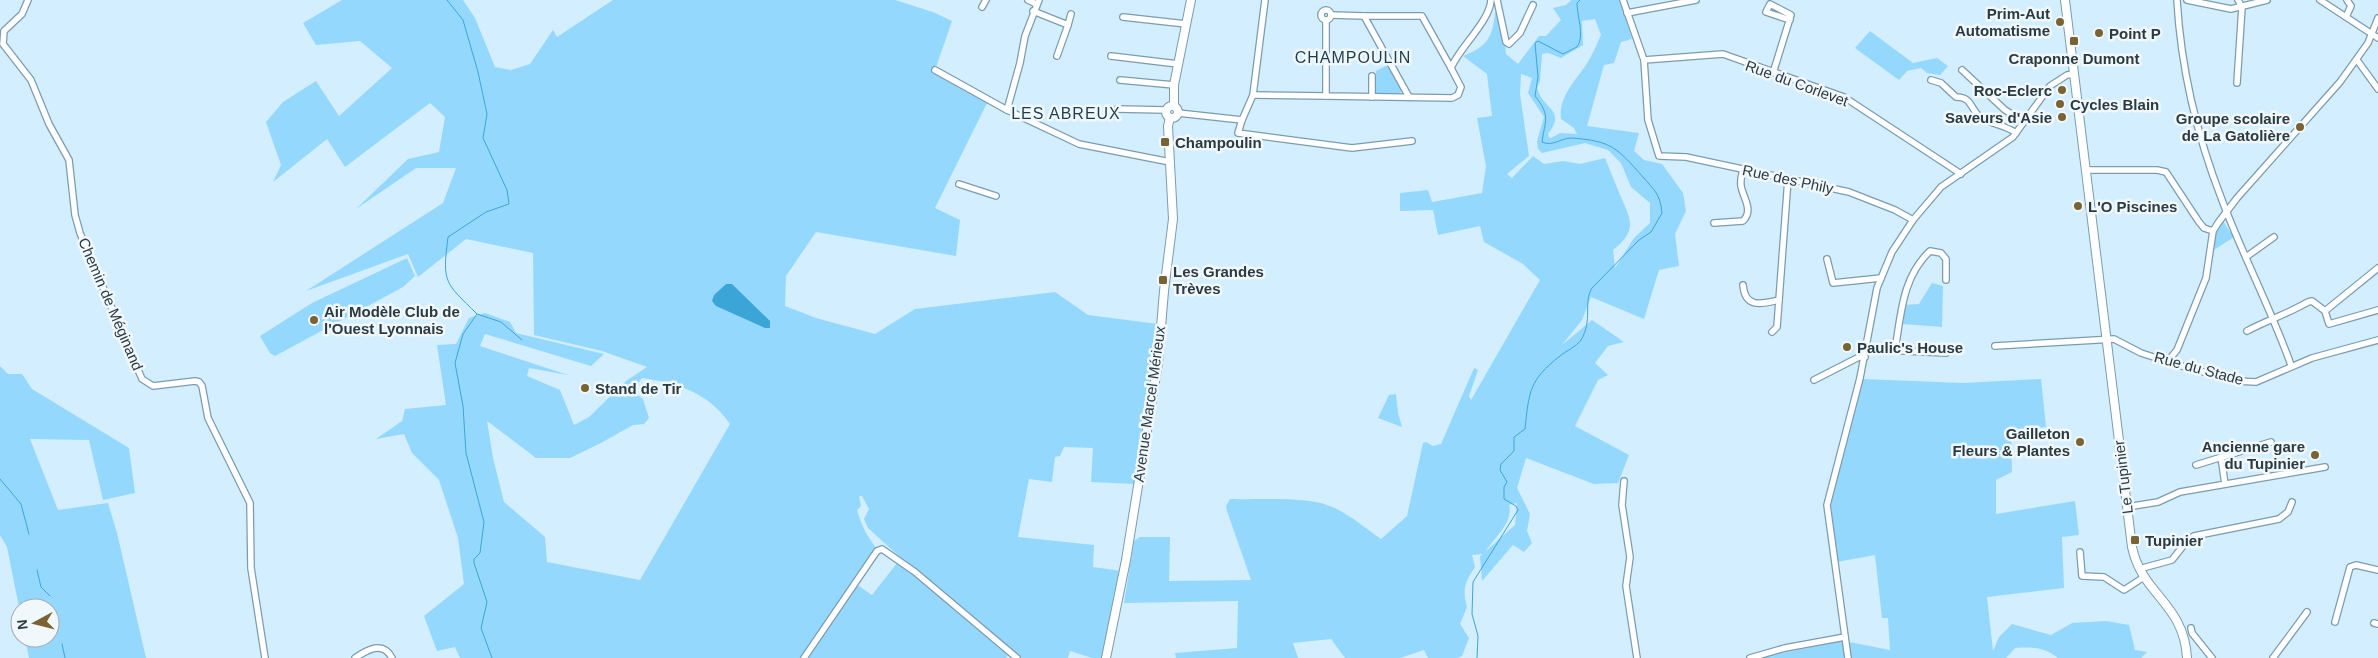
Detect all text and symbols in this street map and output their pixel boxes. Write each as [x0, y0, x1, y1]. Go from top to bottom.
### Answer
place label: Prim-Aut Automatisme [1955, 5, 2050, 39]
marker: Prim-Aut Automatisme [2054, 16, 2066, 28]
place label: Point P [2109, 25, 2161, 42]
marker: Point P [2093, 27, 2105, 39]
marker: Craponne Dumont [2068, 35, 2080, 47]
district label: CHAMPOULIN [1295, 49, 1411, 66]
place label: Craponne Dumont [2009, 50, 2139, 67]
street label: Rue du Corlevet [1743, 56, 1852, 110]
place label: Roc-Eclerc [1974, 82, 2052, 99]
marker: Roc-Eclerc [2056, 84, 2068, 96]
place label: Cycles Blain [2070, 96, 2159, 113]
marker: Cycles Blain [2054, 98, 2066, 110]
district label: LES ABREUX [1011, 105, 1121, 122]
place label: Saveurs d'Asie [1945, 109, 2052, 126]
place label: Groupe scolaire de La Gatolière [2176, 110, 2290, 144]
marker: Saveurs d'Asie [2056, 111, 2068, 123]
marker: Groupe scolaire de La Gatolière [2294, 121, 2306, 133]
place label: Champoulin [1175, 134, 1262, 151]
marker: Champoulin [1159, 136, 1171, 148]
street label: Rue des Phily [1741, 161, 1836, 197]
place label: L'O Piscines [2088, 198, 2177, 215]
marker: L'O Piscines [2072, 200, 2084, 212]
street label: Chemin de Méginand [75, 235, 147, 373]
place label: Les Grandes Trèves [1173, 263, 1264, 297]
marker: Les Grandes Trèves [1157, 274, 1169, 286]
place label: Air Modèle Club de l'Ouest Lyonnais [324, 303, 460, 337]
marker: Air Modèle Club de l'Ouest Lyonnais [308, 314, 320, 326]
street label: Avenue Marcel Mérieux [1130, 324, 1168, 483]
place label: Paulic's House [1857, 339, 1963, 356]
marker: Paulic's House [1841, 341, 1853, 353]
street label: Rue du Stade [2152, 348, 2246, 388]
place label: Stand de Tir [595, 380, 682, 397]
marker: Stand de Tir [579, 382, 591, 394]
place label: Gailleton Fleurs & Plantes [1952, 425, 2070, 459]
marker: Gailleton Fleurs & Plantes [2074, 436, 2086, 448]
place label: Ancienne gare du Tupinier [2202, 438, 2305, 472]
street label: Le Tupinier [2110, 439, 2136, 515]
marker: Ancienne gare du Tupinier [2309, 449, 2321, 461]
place label: Tupinier [2145, 532, 2203, 549]
marker: Tupinier [2129, 534, 2141, 546]
north arrow [10, 598, 60, 648]
text: N [14, 619, 31, 631]

